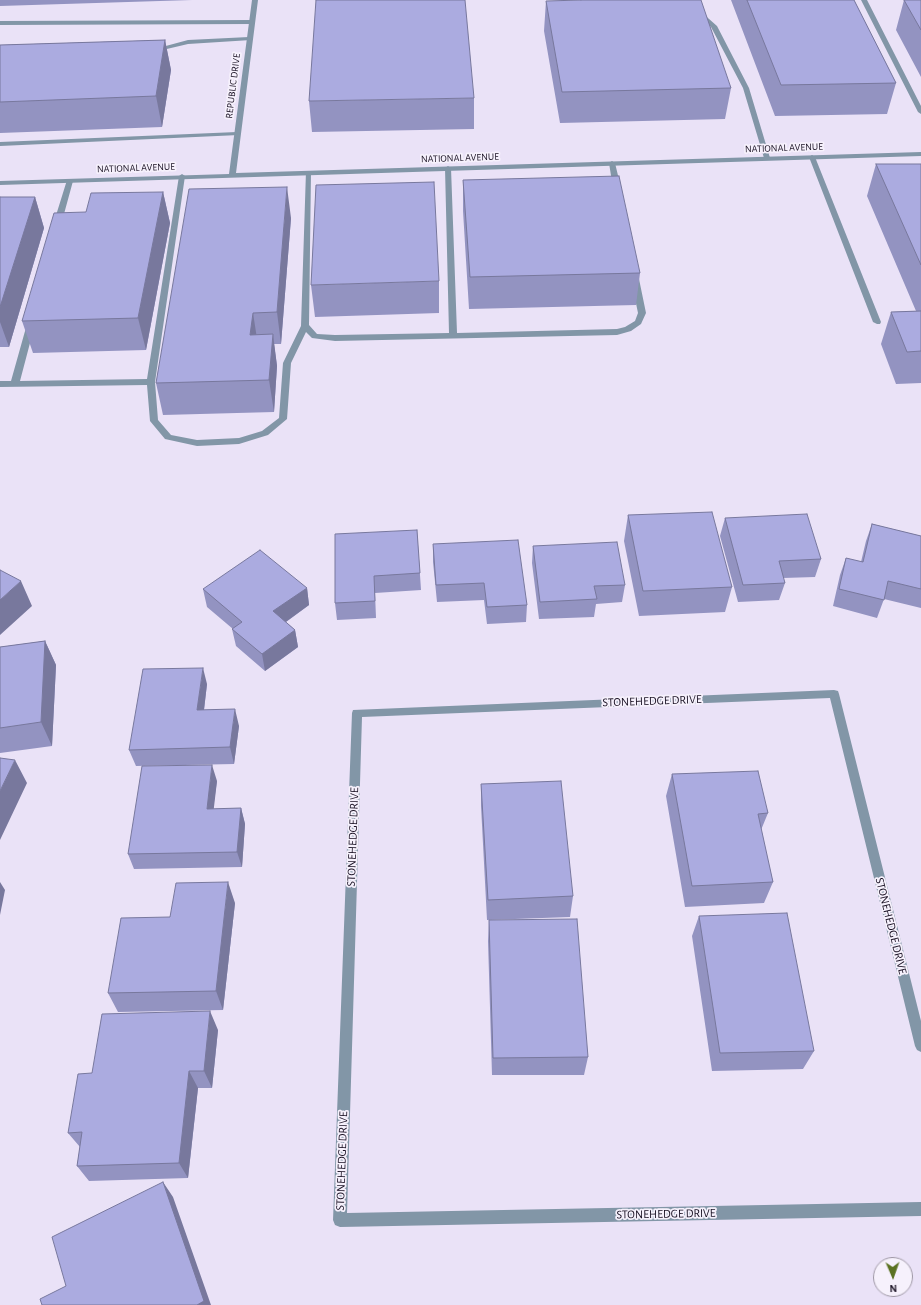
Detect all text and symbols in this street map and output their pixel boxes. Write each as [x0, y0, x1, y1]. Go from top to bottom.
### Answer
street label: REPUBLIC DRIVE [223, 53, 243, 119]
street label: NATIONAL AVENUE [745, 141, 823, 155]
street label: NATIONAL AVENUE [421, 151, 499, 165]
street label: NATIONAL AVENUE [97, 161, 175, 175]
street label: STONEHEDGE DRIVE [602, 692, 702, 710]
street label: STONEHEDGE DRIVE [344, 787, 362, 887]
street label: STONEHEDGE DRIVE [872, 876, 910, 976]
street label: STONEHEDGE DRIVE [333, 1111, 351, 1211]
street label: STONEHEDGE DRIVE [616, 1206, 716, 1222]
north arrow [873, 1257, 913, 1297]
text: N [889, 1283, 897, 1294]

